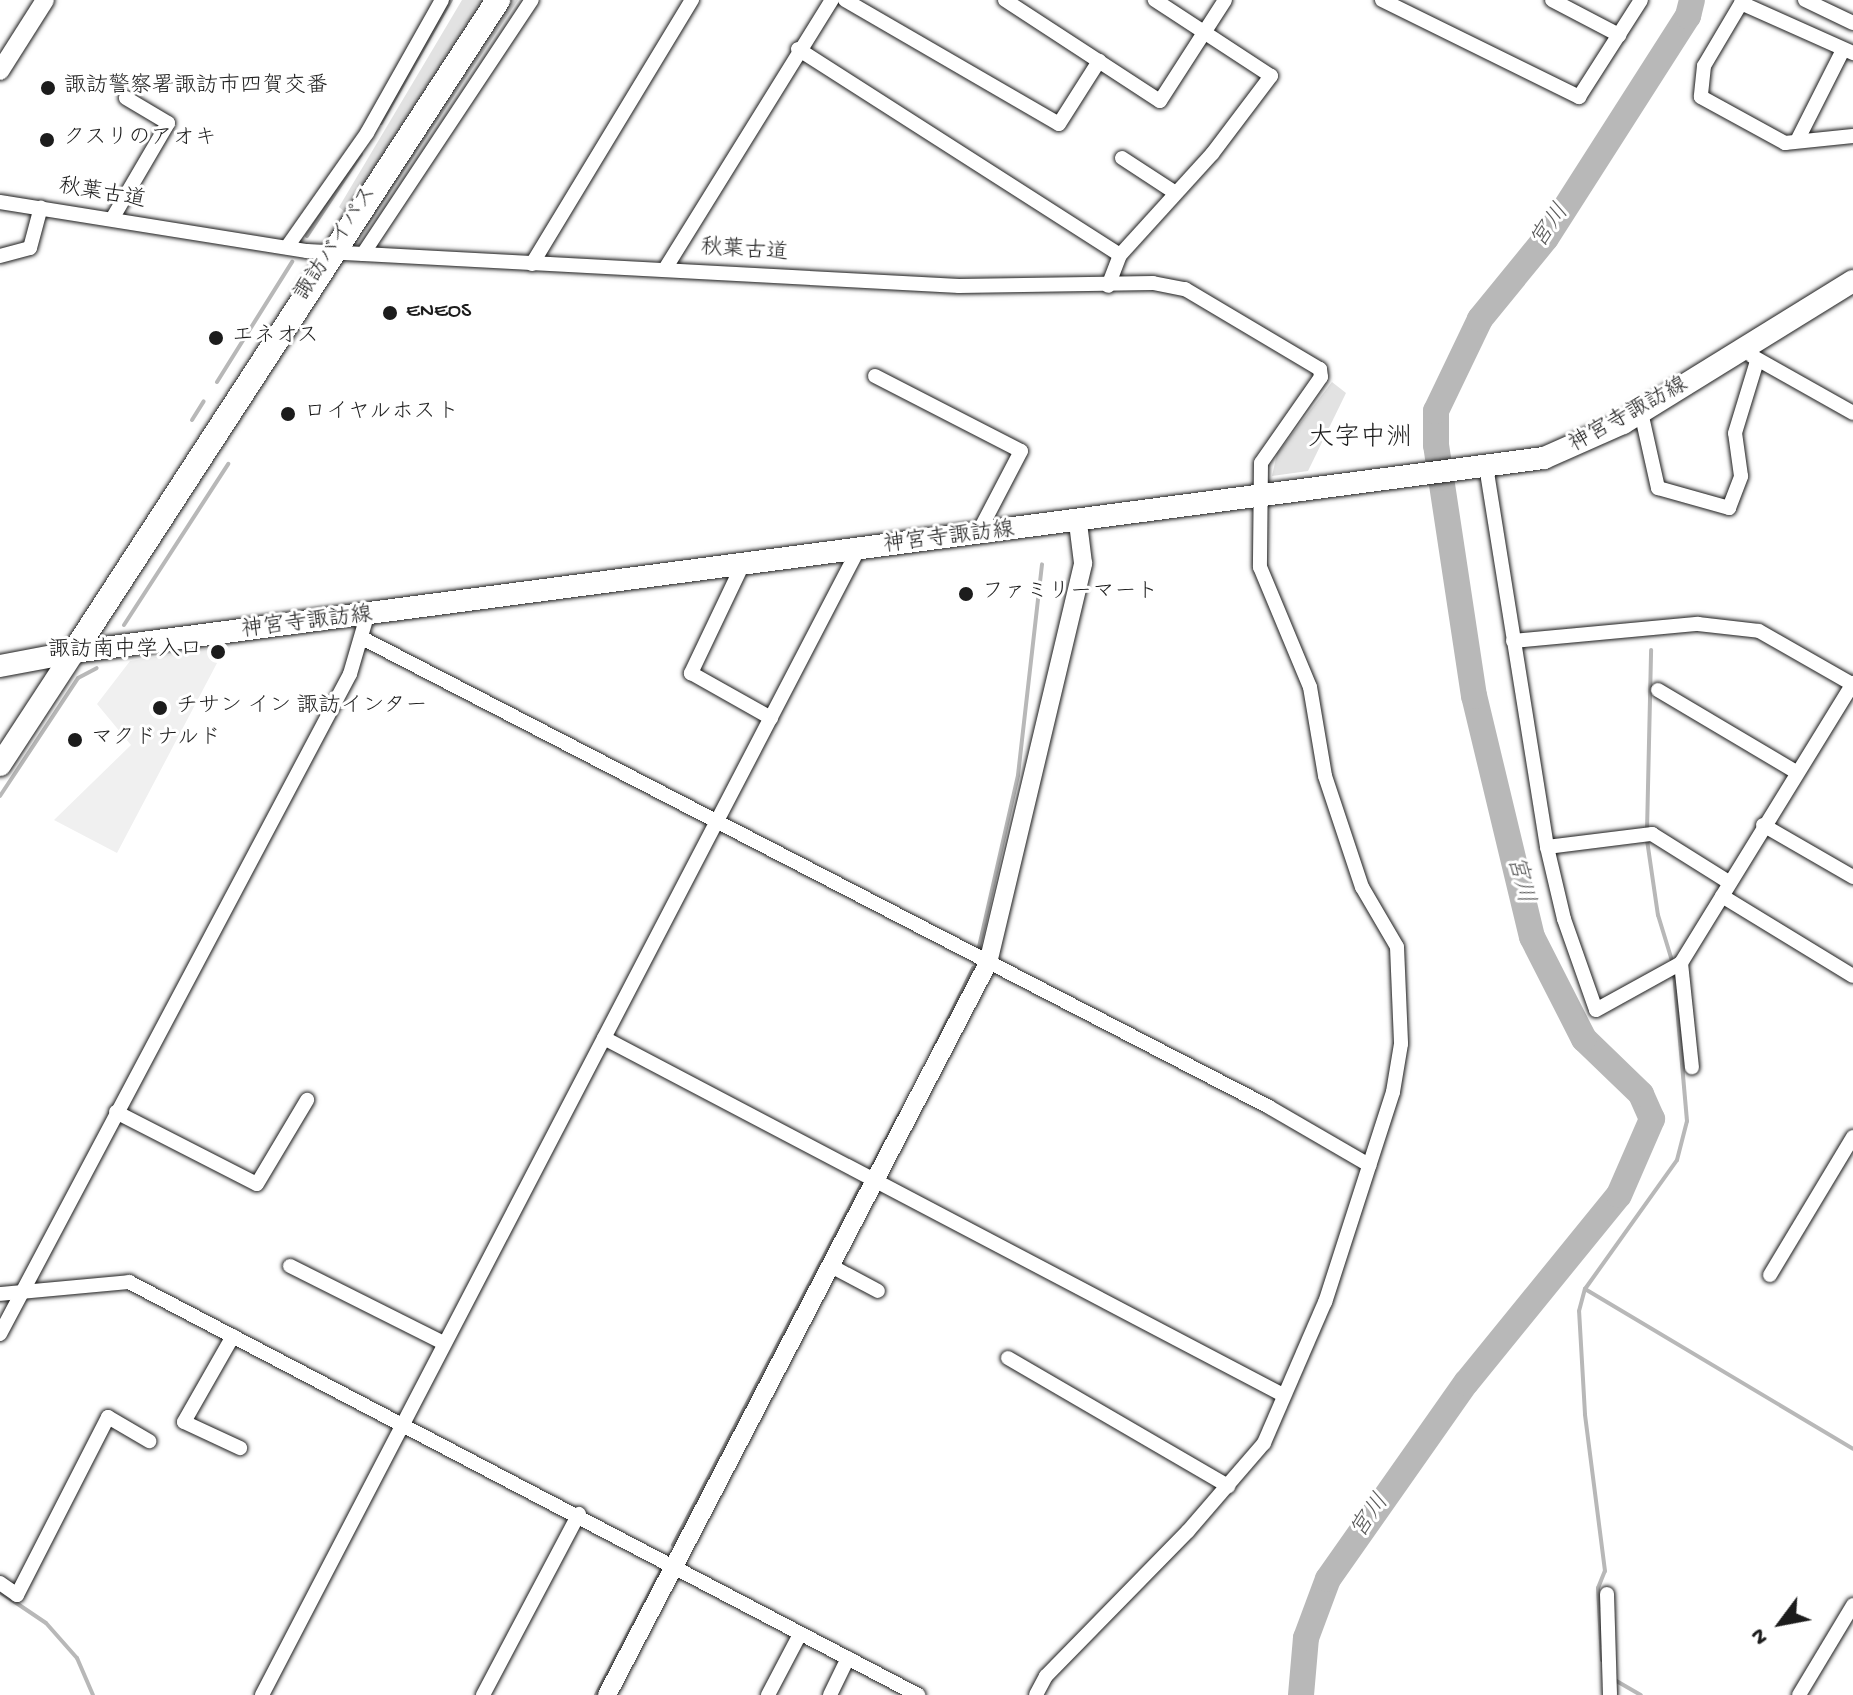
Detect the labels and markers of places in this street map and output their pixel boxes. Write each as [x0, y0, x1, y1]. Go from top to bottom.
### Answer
place label: 諏訪警察署諏訪市四賀交番 [64, 75, 328, 101]
marker: 諏訪警察署諏訪市四賀交番 [39, 79, 57, 97]
place label: クスリのアオキ [63, 127, 217, 153]
marker: クスリのアオキ [38, 131, 56, 149]
place label: ENEOS [406, 300, 471, 326]
marker: ENEOS [381, 304, 399, 322]
place label: エネオス [232, 325, 320, 351]
marker: エネオス [207, 329, 225, 347]
place label: ロイヤルホスト [304, 401, 458, 427]
marker: ロイヤルホスト [279, 405, 297, 423]
place label: ファミリーマート [982, 581, 1158, 607]
marker: ファミリーマート [957, 585, 975, 603]
place label: 諏訪南中学入口 [48, 639, 202, 665]
marker: 諏訪南中学入口 [209, 643, 227, 661]
place label: チサン イン 諏訪インター [176, 695, 428, 721]
marker: チサン イン 諏訪インター [151, 699, 169, 717]
place label: マクドナルド [91, 727, 223, 753]
marker: マクドナルド [66, 731, 84, 749]

